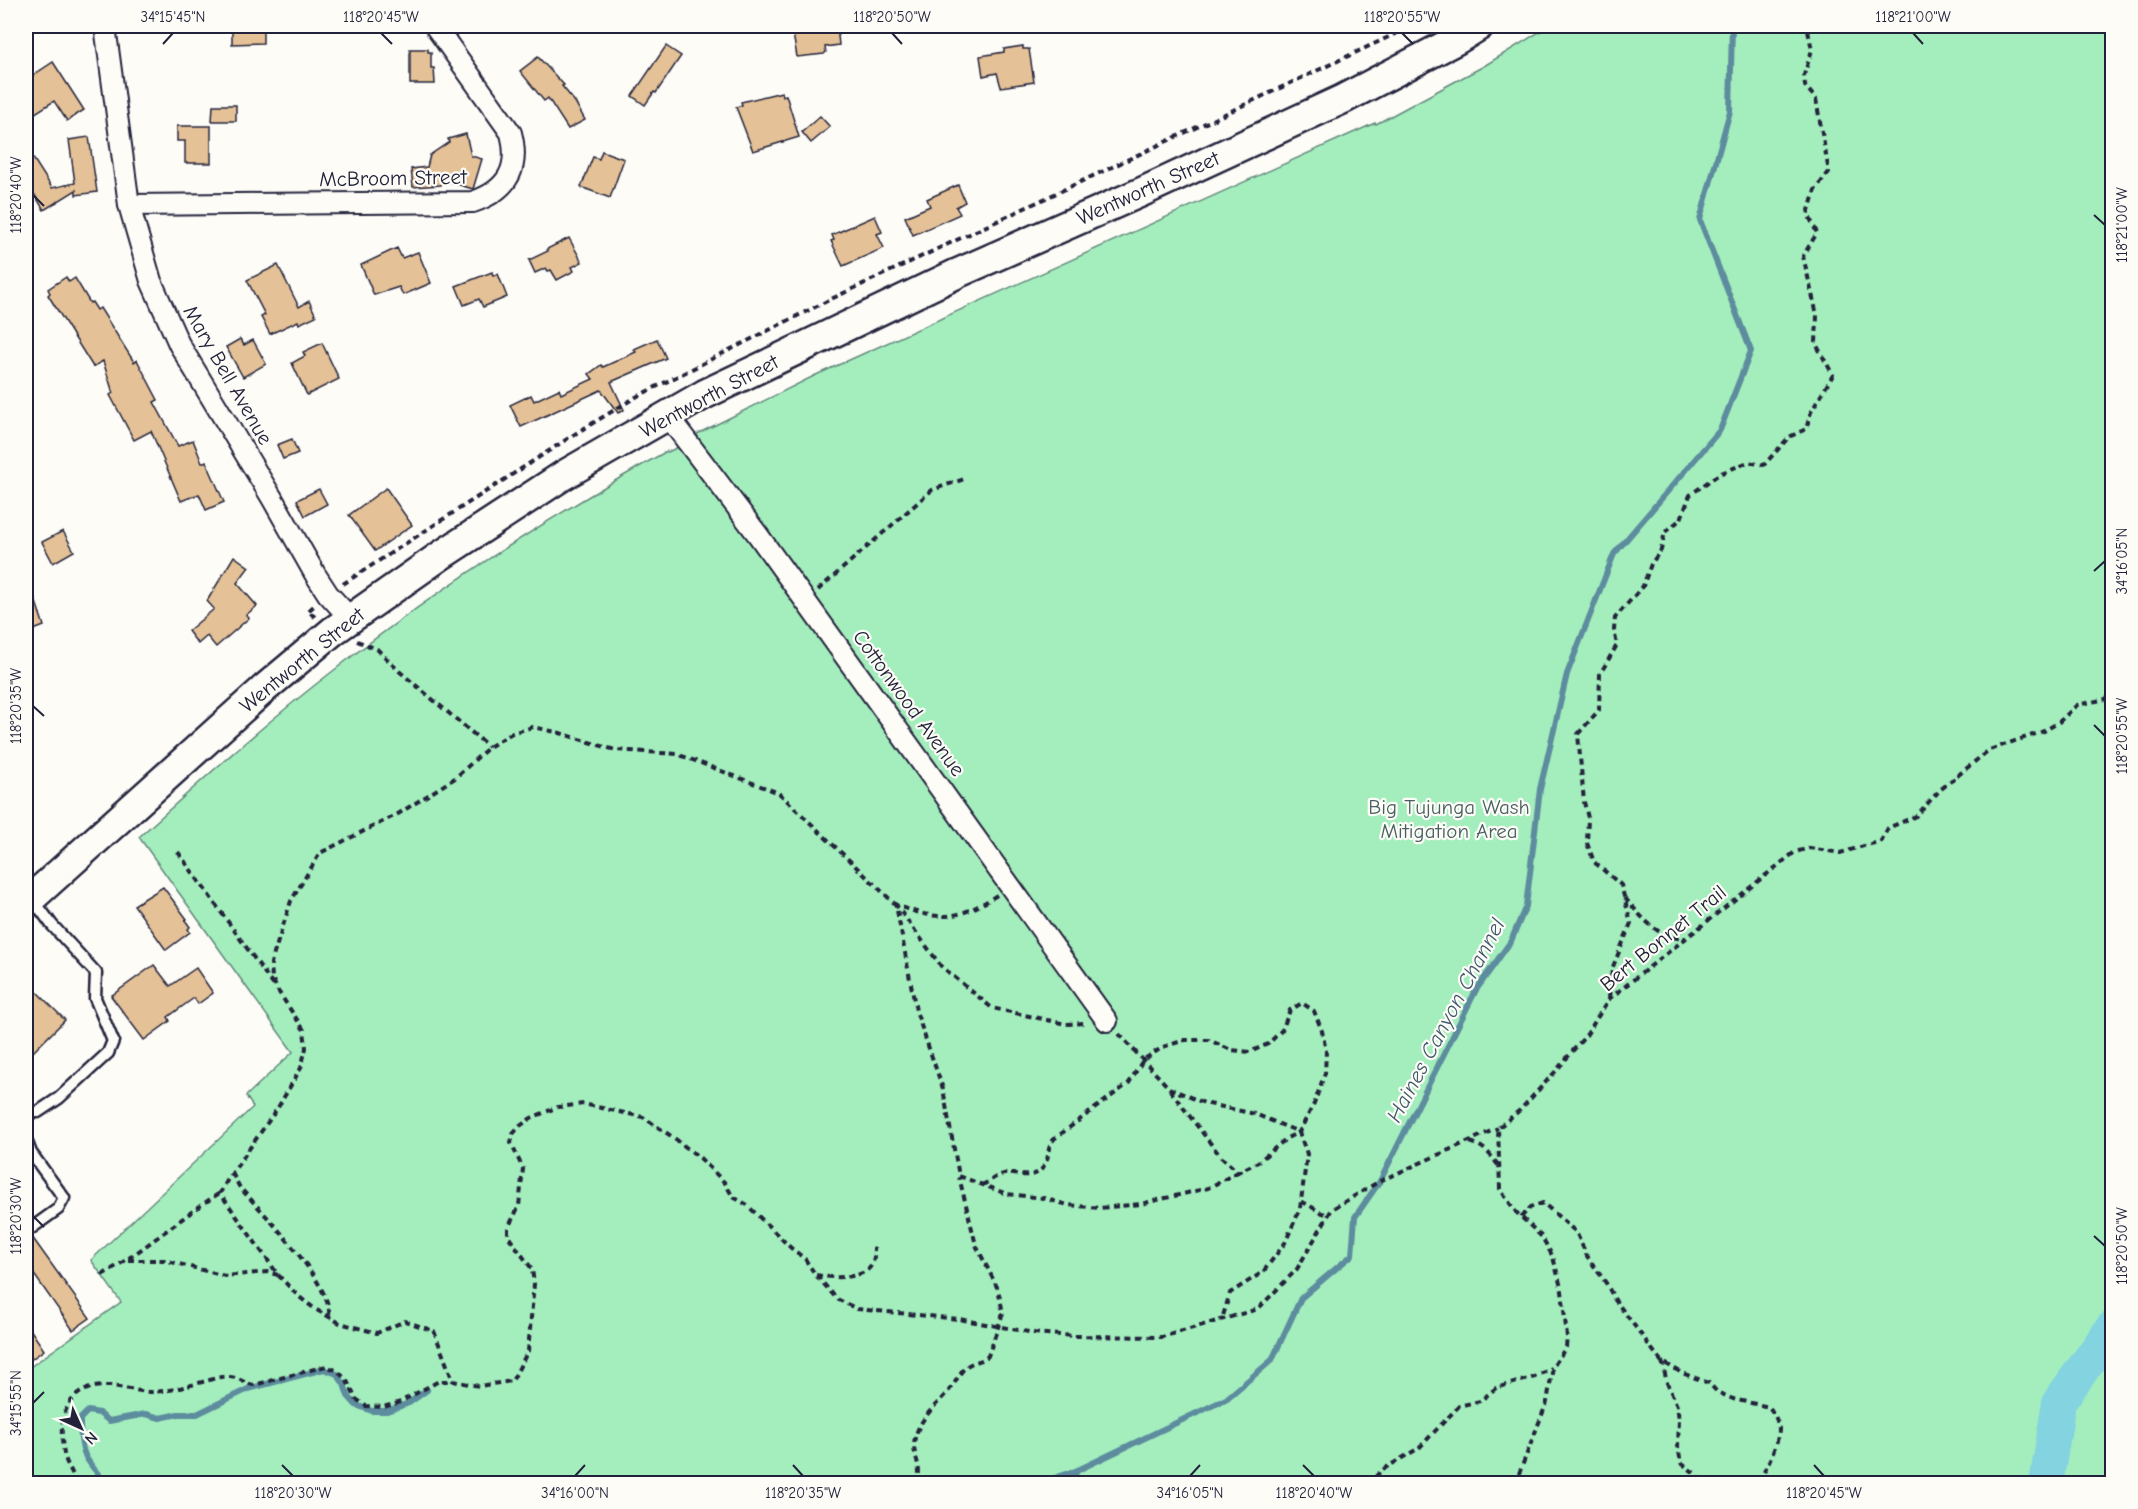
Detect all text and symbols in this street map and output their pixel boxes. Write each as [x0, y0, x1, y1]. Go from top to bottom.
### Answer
text: 34°15'45"N [141, 8, 205, 26]
text: 118°20'45"W [343, 8, 419, 26]
text: 118°20'50"W [853, 8, 931, 26]
text: 118°20'55"W [1364, 8, 1440, 26]
text: 118°21'00"W [1875, 8, 1951, 26]
street label: Wentworth Street [1073, 145, 1224, 230]
text: 118°20'40"W [7, 157, 25, 233]
street label: McBroom Street [319, 165, 468, 191]
text: 118°21'00"W [2113, 187, 2131, 263]
street label: Mary Bell Avenue [178, 301, 278, 449]
street label: Wentworth Street [636, 349, 783, 443]
text: 34°16'05"N [2113, 528, 2131, 594]
street label: Wentworth Street [235, 602, 370, 718]
street label: Cottonwood Avenue [848, 625, 970, 781]
text: 118°20'35"W [7, 668, 25, 744]
text: 118°20'55"W [2113, 698, 2131, 774]
park label: Big Tujunga Wash Mitigation Area [1368, 795, 1530, 843]
street label: Bert Bonnet Trail [1595, 880, 1731, 996]
water label: Haines Canyon Channel [1381, 913, 1511, 1127]
text: 118°20'30"W [7, 1177, 25, 1255]
text: 118°20'50"W [2113, 1207, 2131, 1285]
text: 34°15'55"N [7, 1370, 25, 1436]
north arrow [51, 1398, 111, 1458]
text: N [81, 1428, 101, 1448]
text: 118°20'30"W [254, 1484, 332, 1502]
text: 34°16'00"N [541, 1484, 609, 1502]
text: 118°20'35"W [765, 1484, 841, 1502]
text: 34°16'05"N [1157, 1484, 1223, 1502]
text: 118°20'40"W [1276, 1484, 1352, 1502]
text: 118°20'45"W [1786, 1484, 1862, 1502]

